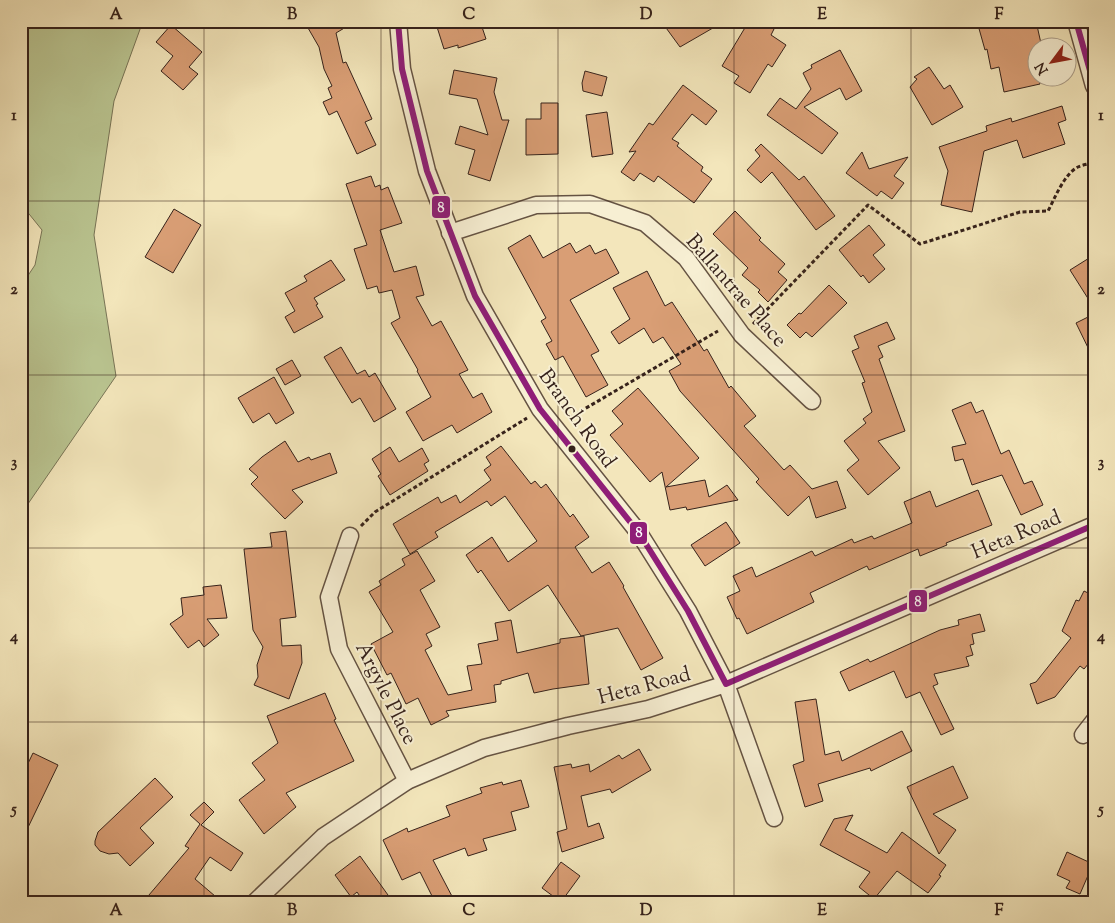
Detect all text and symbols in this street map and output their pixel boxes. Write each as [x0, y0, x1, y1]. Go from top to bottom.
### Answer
text: A [110, 4, 123, 27]
text: B [287, 4, 297, 27]
text: C [463, 4, 476, 27]
text: D [640, 4, 653, 27]
text: E [817, 4, 827, 27]
text: F [995, 4, 1004, 27]
north arrow [1028, 38, 1078, 88]
text: N [1031, 58, 1054, 78]
text: 1 [11, 105, 17, 128]
text: 1 [1098, 105, 1104, 128]
line badge: 8 [431, 195, 451, 219]
text: 8 [438, 199, 445, 219]
street label: Ballantrae Place [678, 228, 793, 355]
text: 2 [10, 279, 18, 302]
text: 2 [1097, 279, 1105, 302]
street label: Branch Road [530, 363, 623, 475]
unlabelled marker [567, 444, 577, 454]
text: 3 [11, 452, 18, 475]
text: 3 [1098, 452, 1105, 475]
street label: Heta Road [967, 503, 1066, 568]
line badge: 8 [629, 521, 648, 545]
text: 8 [636, 524, 643, 544]
line badge: 8 [908, 589, 928, 613]
text: 8 [915, 593, 922, 613]
text: 4 [9, 626, 18, 649]
text: 4 [1096, 626, 1105, 649]
street label: Argyle Place [347, 637, 424, 750]
street label: Heta Road [595, 660, 694, 714]
text: 5 [9, 799, 17, 822]
text: 5 [1096, 799, 1104, 822]
text: A [110, 900, 123, 923]
text: B [287, 900, 297, 923]
text: C [463, 900, 476, 923]
text: D [640, 900, 653, 923]
text: E [817, 900, 827, 923]
text: F [995, 900, 1004, 923]

